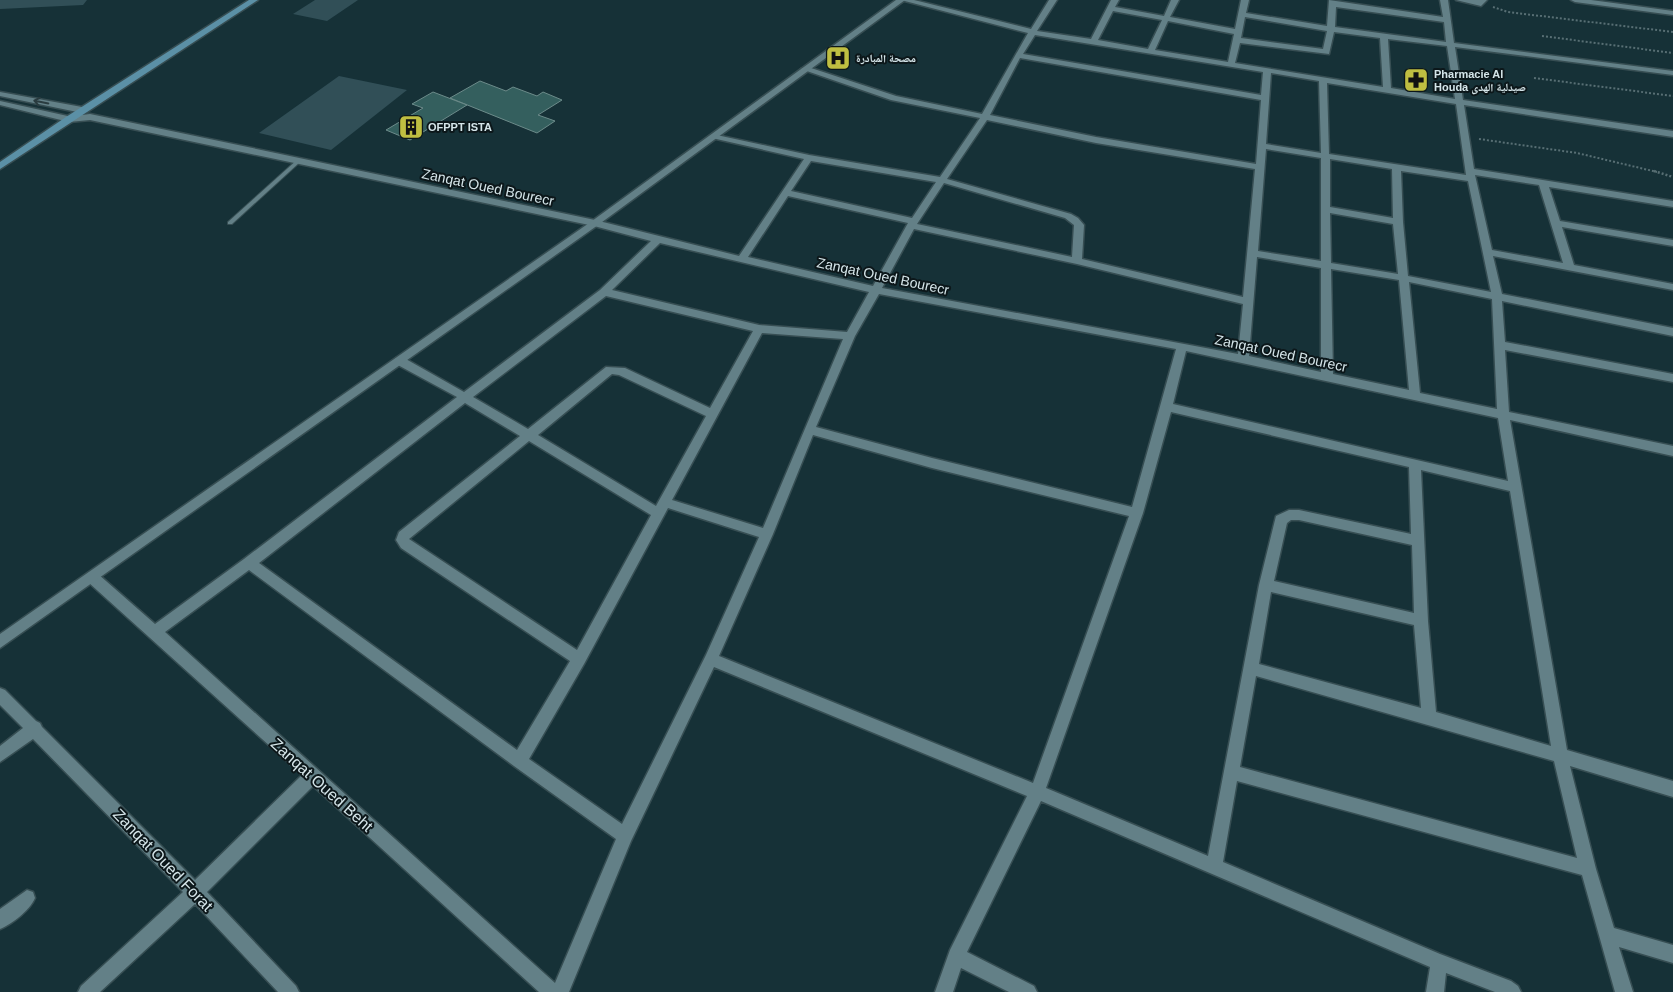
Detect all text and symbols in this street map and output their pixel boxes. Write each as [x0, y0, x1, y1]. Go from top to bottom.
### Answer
hospital icon: مصحة المبادرة [825, 45, 851, 71]
place label: مصحة المبادرة [856, 52, 916, 65]
pharmacy icon: Pharmacie Al Houda صيدلية الهدى [1403, 67, 1429, 93]
place label: Pharmacie Al Houda صيدلية الهدى [1434, 68, 1526, 95]
one-way arrow [33, 97, 49, 107]
building icon: OFPPT ISTA [398, 114, 424, 140]
place label: OFPPT ISTA [428, 121, 492, 133]
street label: Zanqat Oued Bourecr [420, 165, 556, 209]
street label: Zanqat Oued Bourecr [815, 254, 951, 298]
street label: Zanqat Oued Bourecr [1213, 331, 1349, 375]
street label: Zanqat Oued Beht [268, 735, 377, 835]
street label: Zanqat Oued Forat [110, 805, 216, 915]

